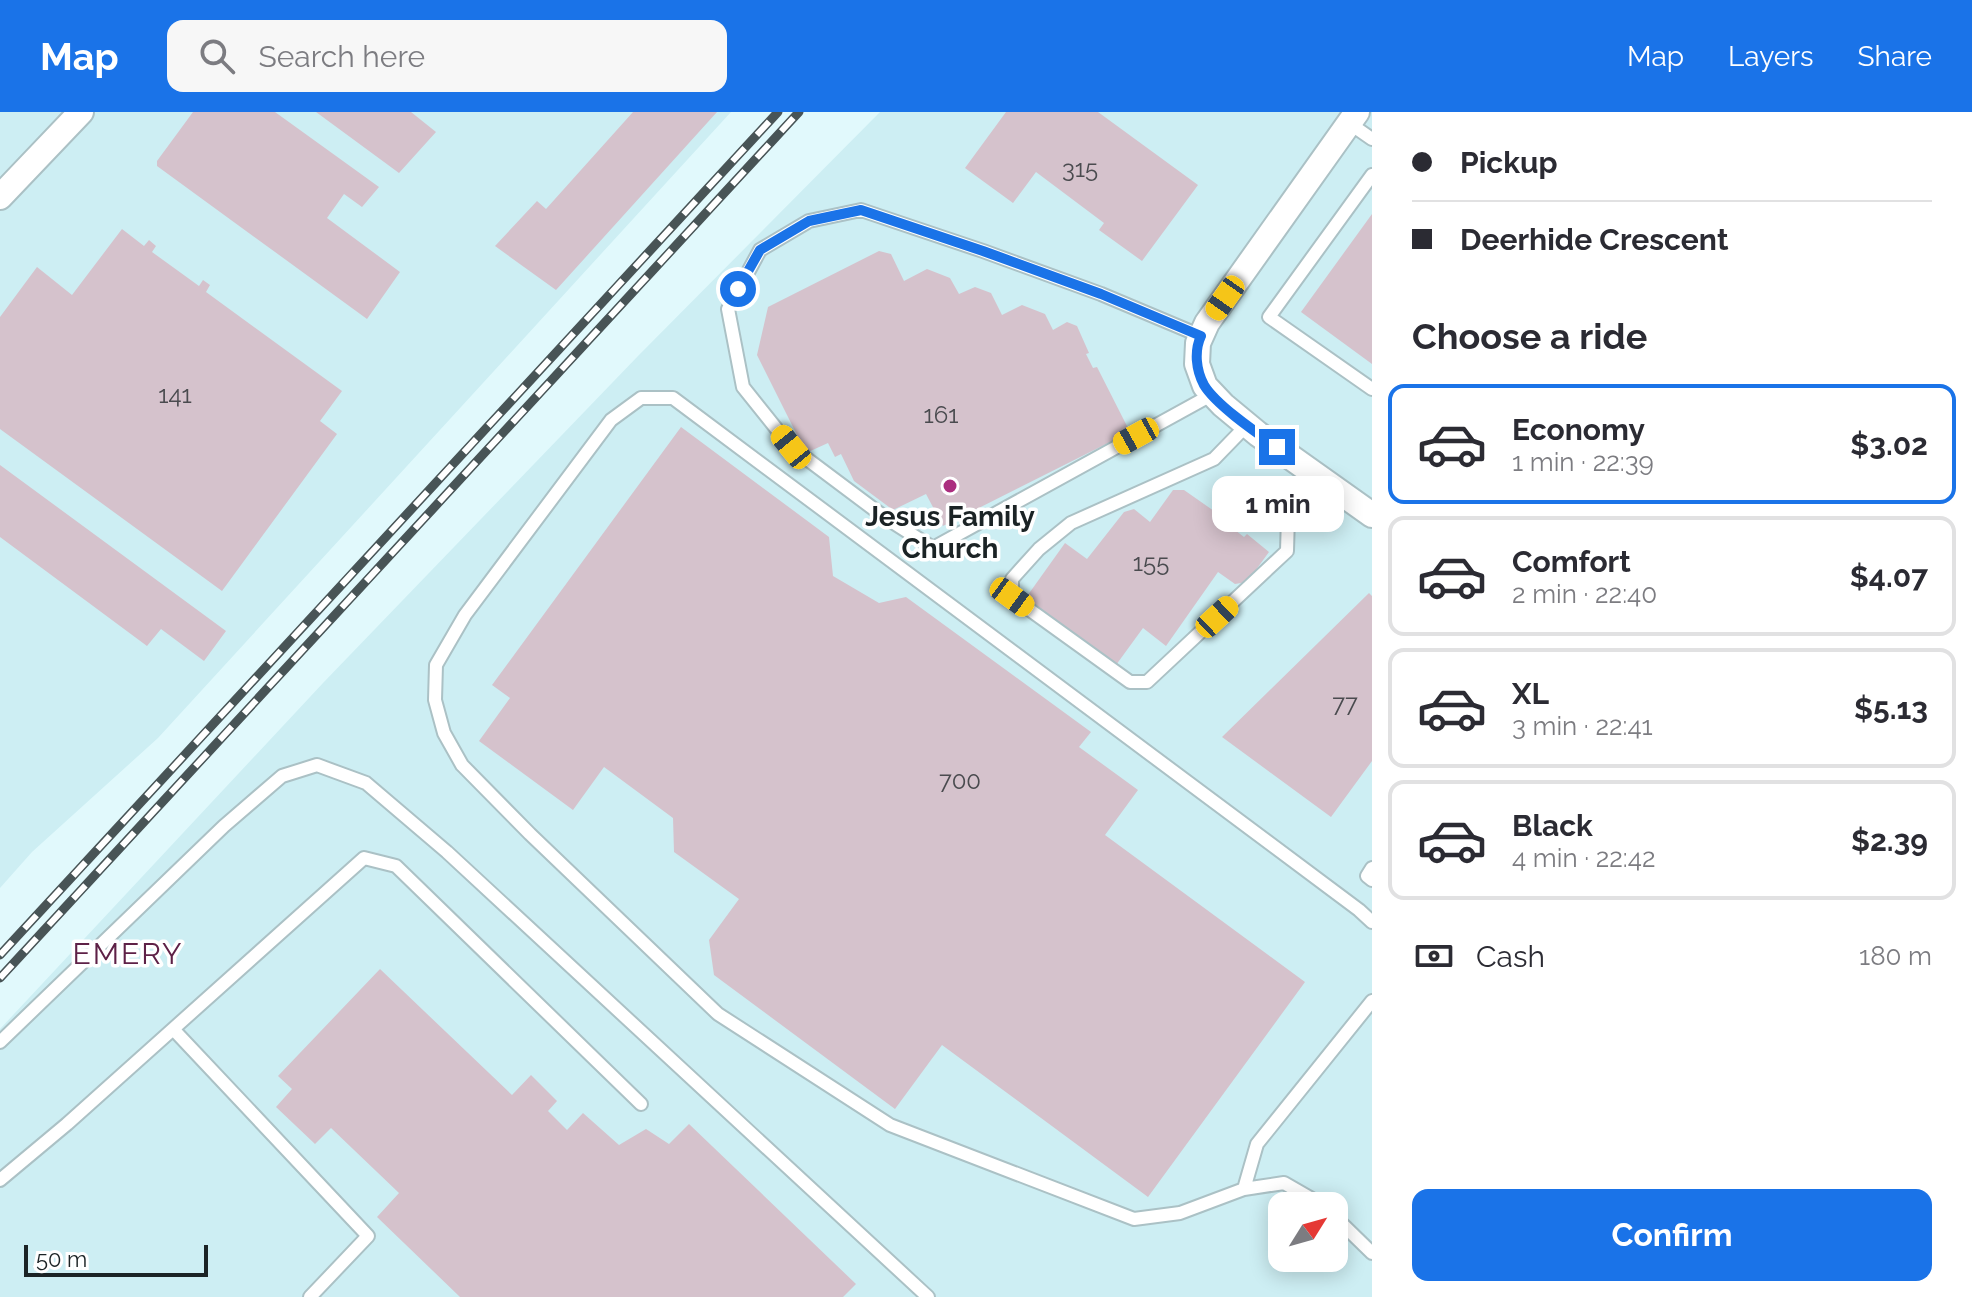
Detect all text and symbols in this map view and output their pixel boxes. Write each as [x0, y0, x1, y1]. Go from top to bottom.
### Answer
search box [167, 20, 727, 92]
text: Map [40, 34, 119, 79]
icon: search [195, 34, 239, 78]
text: Search here [259, 39, 425, 74]
text: Map [1627, 40, 1684, 73]
text: Layers [1728, 40, 1814, 73]
text: Share [1858, 40, 1932, 73]
text: Pickup [1460, 145, 1558, 180]
house number: 315 [1062, 154, 1098, 183]
text: Deerhide Crescent [1460, 222, 1728, 257]
route start [720, 271, 756, 307]
car [1201, 271, 1249, 325]
text: Choose a ride [1412, 315, 1647, 357]
house number: 141 [158, 380, 192, 409]
house number: 161 [923, 400, 959, 429]
icon: car [1416, 408, 1488, 480]
text: Economy [1512, 412, 1645, 447]
car [1109, 414, 1163, 458]
car [767, 421, 815, 473]
text: $3.02 [1850, 427, 1928, 462]
route end [1259, 429, 1295, 465]
text: 1 min · 22:39 [1512, 447, 1654, 477]
callout: 1 min [1211, 475, 1343, 531]
marker: Jesus Family Church [941, 477, 959, 495]
text: 1 min [1245, 489, 1311, 519]
place label: Jesus Family Church [865, 500, 1035, 565]
icon: car [1416, 540, 1488, 612]
text: Comfort [1512, 544, 1631, 579]
house number: 155 [1133, 548, 1169, 577]
text: $4.07 [1850, 559, 1928, 594]
car [986, 573, 1038, 621]
text: 2 min · 22:40 [1512, 579, 1657, 609]
car [1191, 592, 1243, 642]
icon: car [1416, 672, 1488, 744]
text: XL [1512, 676, 1549, 711]
house number: 77 [1332, 689, 1358, 718]
text: $5.13 [1854, 691, 1928, 726]
text: 3 min · 22:41 [1512, 711, 1653, 741]
house number: 700 [939, 766, 981, 795]
icon: car [1416, 804, 1488, 876]
text: Black [1512, 808, 1593, 843]
text: $2.39 [1851, 823, 1928, 858]
text: 4 min · 22:42 [1512, 843, 1655, 873]
icon: cash [1412, 934, 1456, 978]
district label: EMERY [72, 936, 184, 971]
text: Cash [1476, 939, 1545, 974]
text: 180 m [1859, 941, 1932, 971]
button: Confirm [1412, 1189, 1932, 1281]
north arrow [1268, 1192, 1348, 1272]
map controls [1268, 1192, 1348, 1272]
scale bar [24, 1241, 208, 1277]
text: 50 m [36, 1246, 87, 1272]

